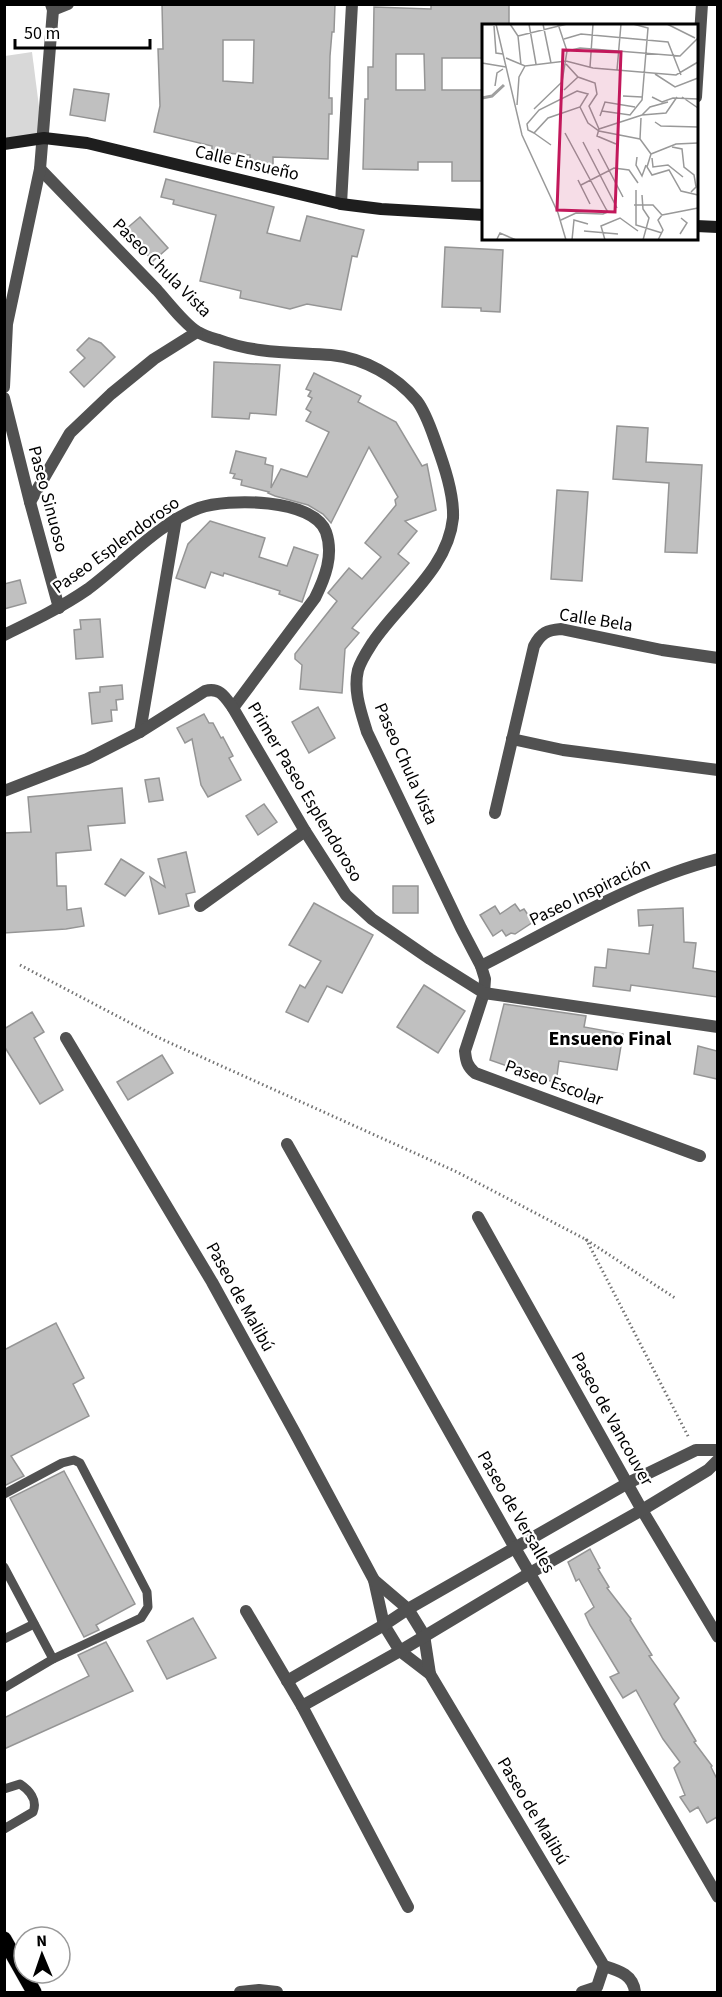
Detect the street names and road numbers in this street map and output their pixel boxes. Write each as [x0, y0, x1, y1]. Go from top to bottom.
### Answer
street label: Calle Ensueño [192, 139, 302, 187]
street label: Paseo Chula Vista [107, 213, 217, 323]
street label: Paseo Sinuoso [22, 443, 74, 555]
street label: Paseo Esplendoroso [47, 490, 185, 600]
street label: Calle Bela [557, 602, 635, 638]
street label: Primer Paseo Esplendoroso [241, 697, 369, 887]
street label: Paseo Chula Vista [368, 699, 444, 829]
street label: Paseo Inspiración [525, 852, 655, 932]
street label: Paseo Escolar [501, 1054, 607, 1113]
street label: Paseo de Malibú [200, 1238, 280, 1356]
street label: Paseo de Vancouver [565, 1348, 660, 1491]
street label: Paseo de Versalles [471, 1446, 561, 1578]
street label: Paseo de Malibú [491, 1752, 575, 1870]

